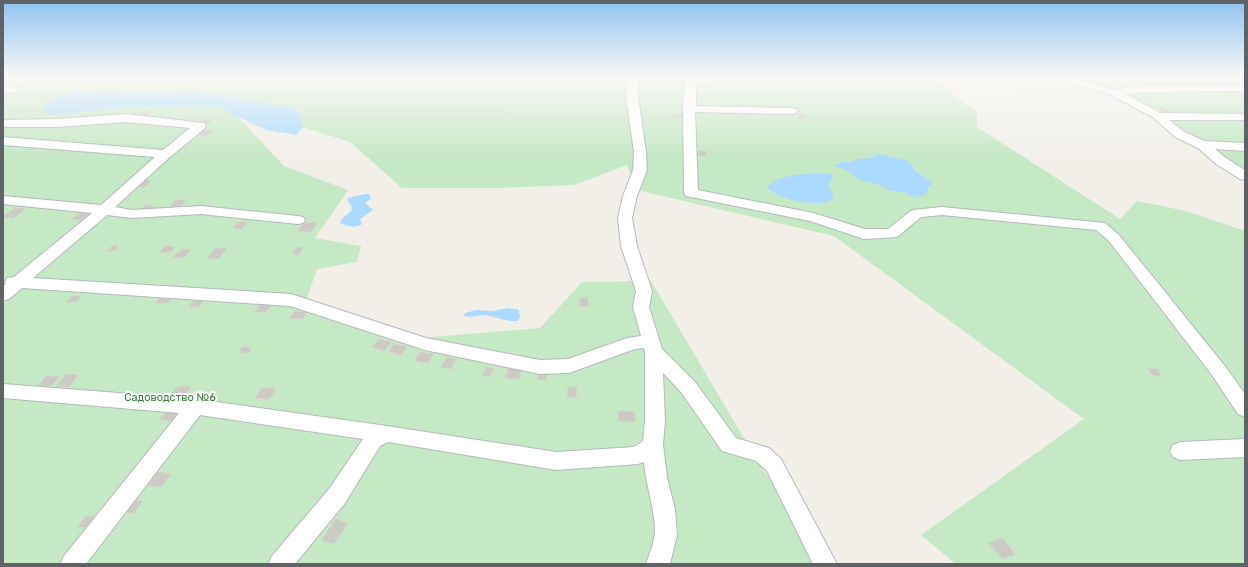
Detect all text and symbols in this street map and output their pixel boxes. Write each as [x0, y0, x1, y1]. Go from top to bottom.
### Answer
park label: Садоводство №6 [124, 391, 216, 404]

